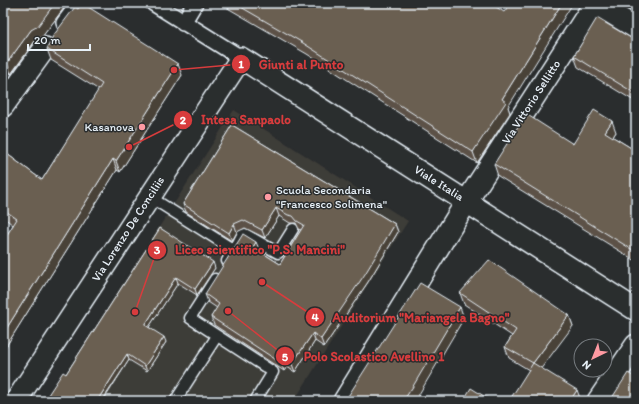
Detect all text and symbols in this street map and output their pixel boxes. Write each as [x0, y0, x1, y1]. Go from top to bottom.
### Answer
scale bar [28, 26, 90, 52]
text: 20 m [34, 33, 61, 47]
callout: Giunti al Punto [231, 52, 352, 77]
text: 1 [238, 57, 244, 71]
text: Giunti al Punto [259, 57, 344, 72]
street label: Via Vittorio Sellitto [499, 57, 563, 147]
callout: Intesa Sanpaolo [173, 107, 298, 132]
text: Intesa Sanpaolo [201, 112, 291, 128]
text: 2 [180, 113, 187, 127]
place label: Kasanova [85, 120, 135, 134]
marker: Kasanova [137, 122, 147, 132]
street label: Viale Italia [412, 162, 467, 204]
street label: Via Lorenzo De Conciliis [89, 174, 167, 284]
place label: Scuola Secondaria "Francesco Solimena" [276, 183, 387, 211]
marker: Scuola Secondaria "Francesco Solimena" [263, 192, 273, 202]
callout: Liceo scientifico "P.S. Mancini" [147, 237, 353, 262]
text: Liceo scientifico "P.S. Mancini" [175, 242, 345, 257]
text: 3 [154, 243, 161, 257]
callout: Auditorium "Mariangela Bagno" [305, 305, 518, 330]
text: 4 [311, 310, 319, 324]
text: Auditorium "Mariangela Bagno" [332, 310, 510, 326]
north arrow [573, 338, 613, 378]
callout: Polo Scolastico Avellino 1 [275, 344, 452, 369]
text: Polo Scolastico Avellino 1 [304, 349, 444, 364]
text: 5 [282, 350, 289, 364]
text: N [579, 358, 594, 372]

